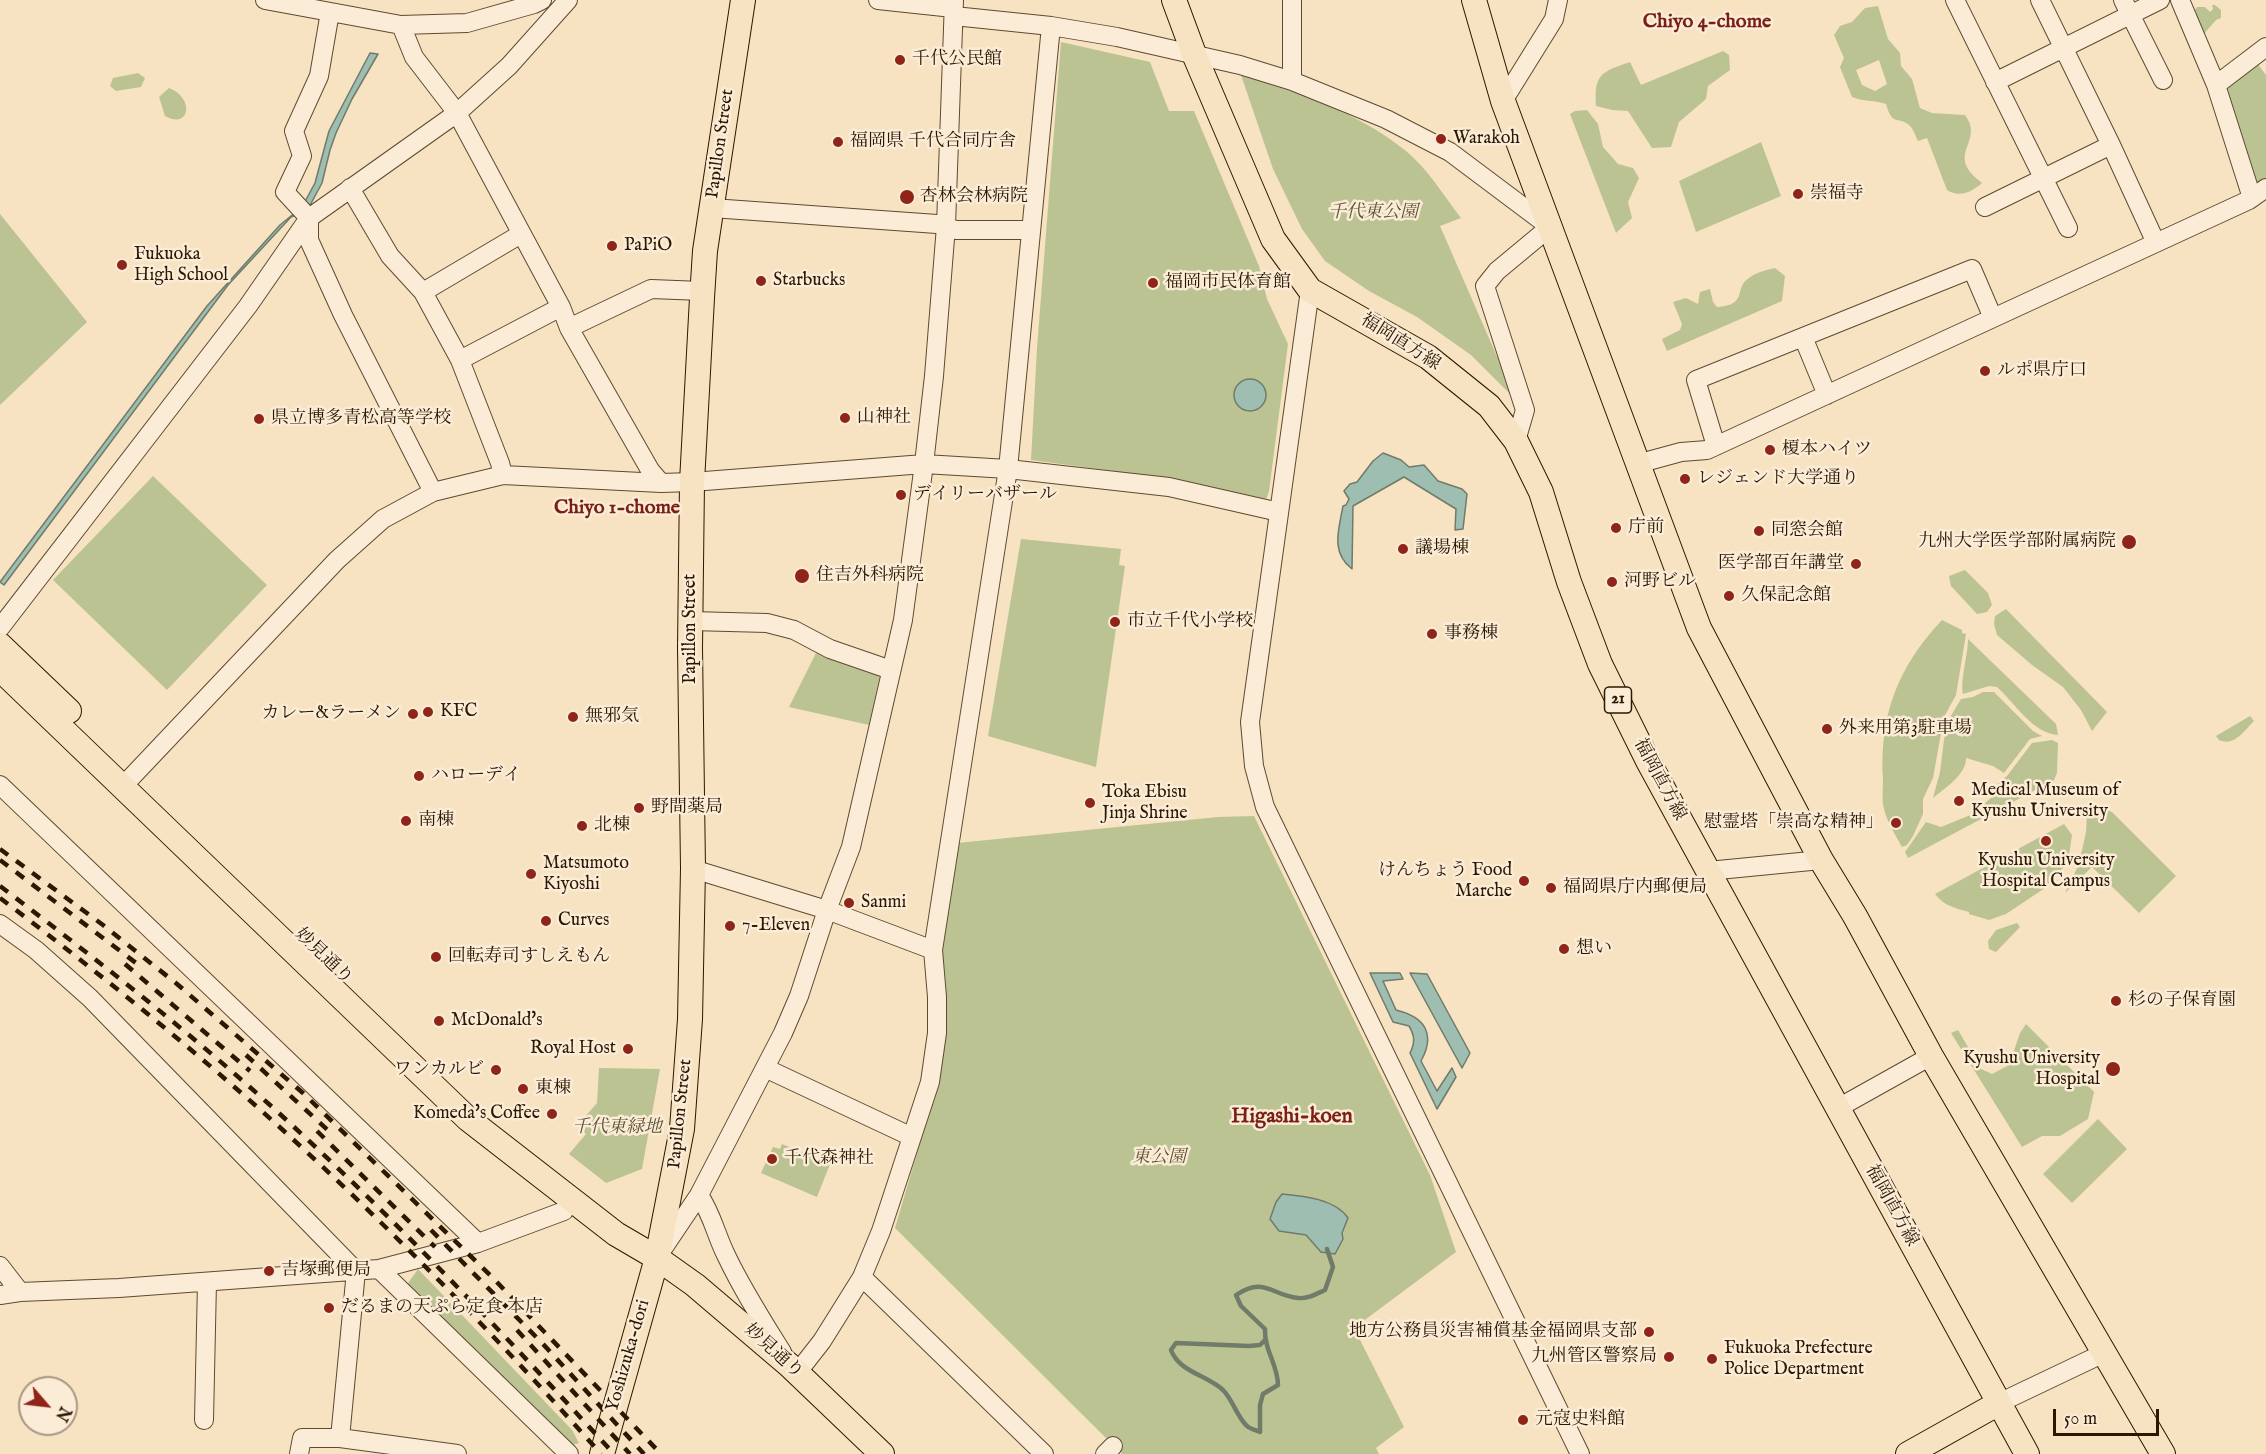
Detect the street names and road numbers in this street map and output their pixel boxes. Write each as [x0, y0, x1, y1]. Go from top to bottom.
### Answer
street label: Papillon Street [703, 88, 739, 200]
street label: 福岡直方線 [1356, 310, 1444, 376]
street label: Papillon Street [680, 574, 702, 684]
road number: 21 [1604, 687, 1632, 713]
street label: 福岡直方線 [1628, 735, 1690, 825]
street label: 妙見通り [290, 924, 356, 990]
street label: Papillon Street [664, 1058, 698, 1170]
street label: 福岡直方線 [1860, 1161, 1922, 1251]
street label: Yoshizuka-dori [603, 1297, 655, 1415]
street label: 妙見通り [739, 1320, 807, 1384]

